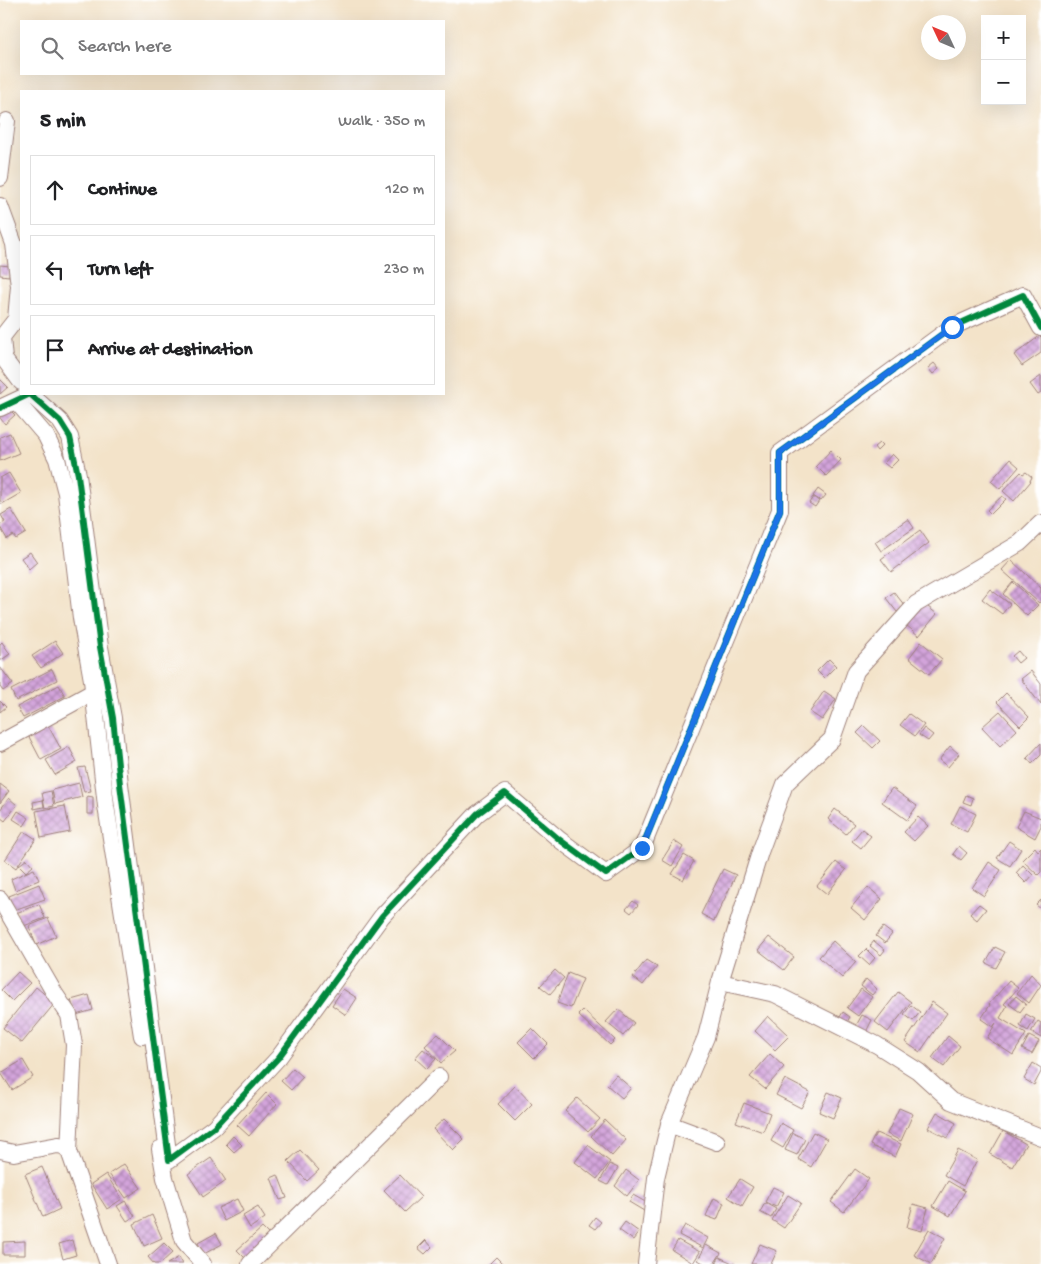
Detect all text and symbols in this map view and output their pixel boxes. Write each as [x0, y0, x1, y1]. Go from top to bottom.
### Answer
north arrow [921, 15, 966, 60]
map controls [981, 15, 1026, 105]
button: + [981, 15, 1026, 60]
search box [20, 20, 445, 75]
icon: search [38, 34, 66, 62]
text: Search here [78, 36, 172, 59]
button: − [981, 60, 1026, 105]
text: 5 min [40, 110, 85, 135]
text: Walk · 350 m [338, 113, 425, 132]
icon: ahead [41, 176, 69, 204]
text: Continue [88, 179, 157, 202]
text: 120 m [385, 181, 424, 200]
icon: left [41, 256, 69, 284]
text: Turn left [88, 259, 152, 282]
text: 230 m [384, 261, 424, 280]
route start [941, 316, 964, 339]
icon: arrive [41, 336, 69, 364]
text: Arrive at destination [88, 339, 252, 362]
route end [631, 837, 654, 860]

